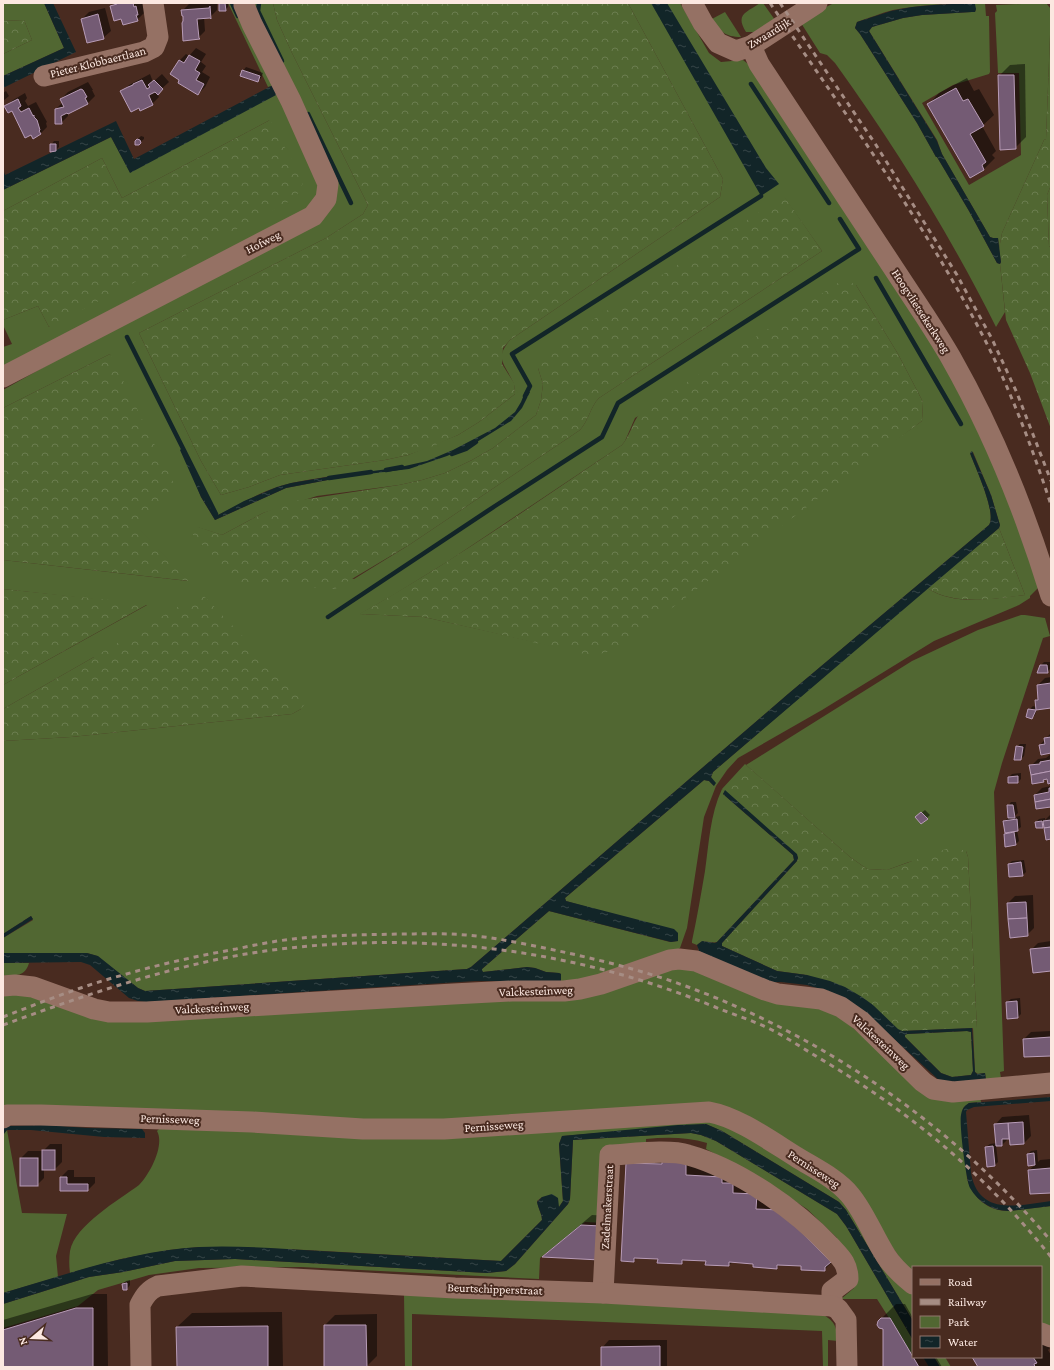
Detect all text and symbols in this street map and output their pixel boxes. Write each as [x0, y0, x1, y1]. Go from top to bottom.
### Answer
street label: Zwaardijk [745, 14, 793, 51]
street label: Pieter Klobbaertlaan [49, 43, 148, 81]
street label: Hofweg [243, 227, 283, 257]
street label: Hoogvlietsekerkweg [889, 267, 953, 356]
street label: Valckesteinweg [499, 983, 573, 999]
street label: Valckesteinweg [175, 999, 250, 1017]
street label: Valckesteinweg [849, 1012, 913, 1073]
street label: Pernisseweg [140, 1111, 200, 1127]
street label: Pernisseweg [464, 1117, 524, 1135]
street label: Pernisseweg [785, 1147, 843, 1191]
street label: Zadelmakerstraat [598, 1163, 616, 1250]
legend [912, 1266, 1042, 1358]
text: Road [948, 1275, 973, 1289]
street label: Beurtschipperstraat [447, 1280, 544, 1298]
text: Railway [948, 1295, 987, 1309]
text: Park [948, 1315, 970, 1329]
north arrow [12, 1318, 52, 1358]
text: N [15, 1335, 29, 1347]
text: Water [948, 1335, 978, 1349]

